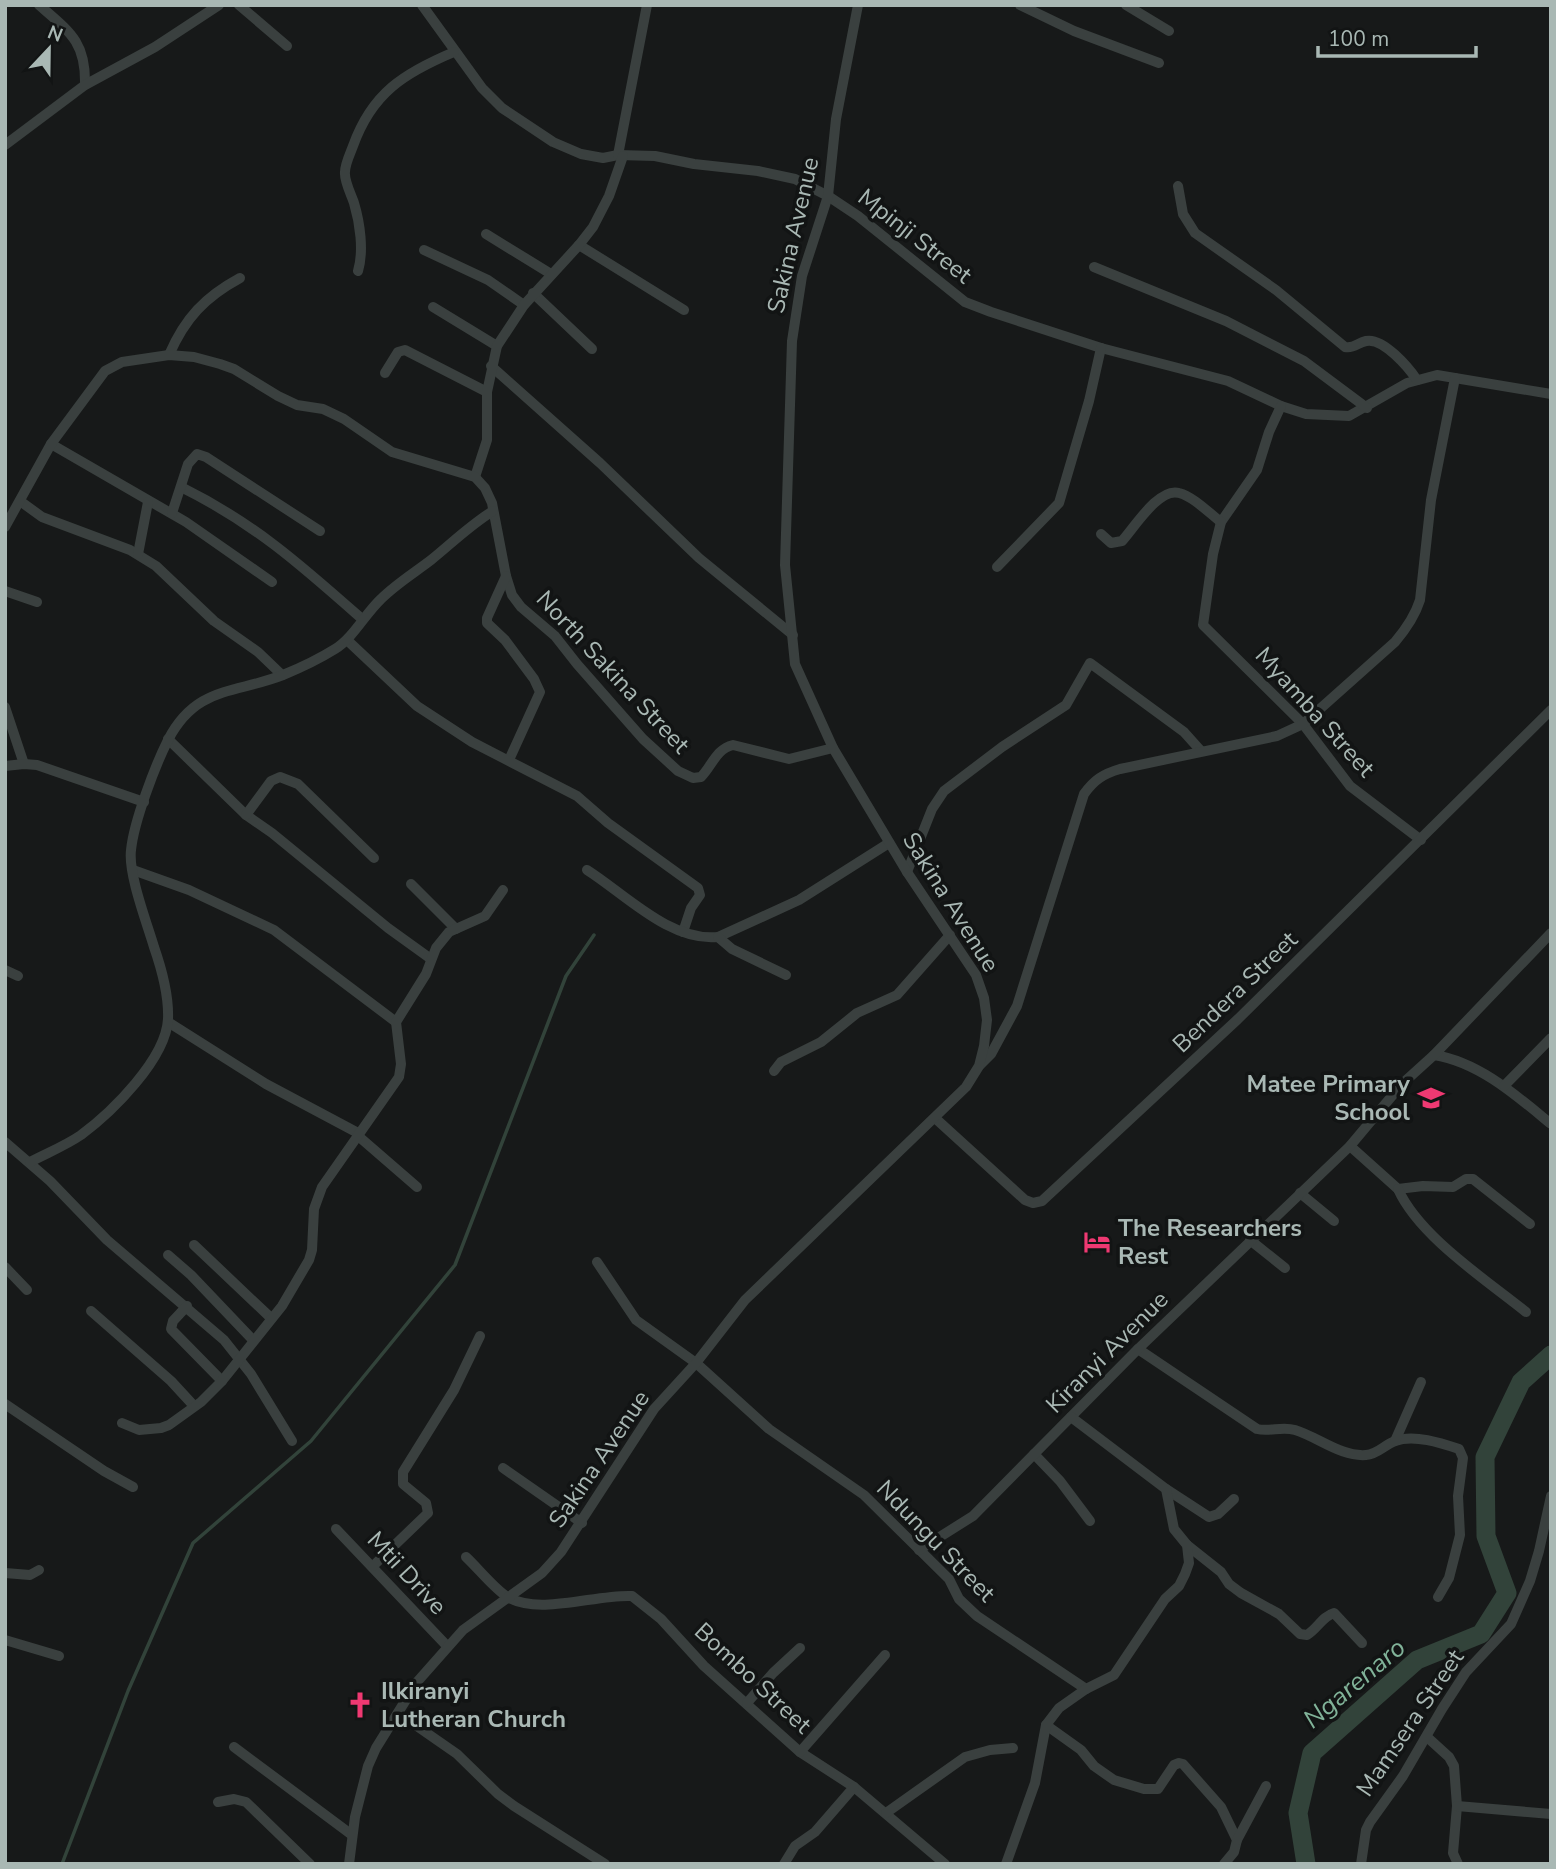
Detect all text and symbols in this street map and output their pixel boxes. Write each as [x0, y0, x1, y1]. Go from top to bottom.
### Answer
north arrow [14, 14, 84, 84]
scale bar [1318, 14, 1476, 58]
text: N [44, 19, 66, 49]
text: 100 m [1328, 25, 1389, 53]
street label: Sakina Avenue [759, 154, 827, 316]
street label: Mpinji Street [851, 181, 979, 291]
street label: North Sakina Street [529, 584, 697, 761]
street label: Myamba Street [1248, 640, 1382, 784]
street label: Sakina Avenue [895, 826, 1007, 978]
street label: Bendera Street [1166, 924, 1305, 1060]
place label: Matee Primary School [1247, 1068, 1410, 1128]
school or university icon: Matee Primary School [1416, 1083, 1446, 1113]
place label: The Researchers Rest [1118, 1212, 1302, 1272]
hotel icon: The Researchers Rest [1082, 1227, 1112, 1257]
street label: Kiranyi Avenue [1039, 1284, 1175, 1420]
street label: Sakina Avenue [541, 1384, 657, 1534]
street label: Ndungu Street [870, 1473, 1003, 1609]
street label: Mtii Drive [360, 1524, 454, 1622]
street label: Bombo Street [688, 1615, 819, 1741]
water label: Ngarenaro [1296, 1630, 1413, 1736]
street label: Mamsera Street [1349, 1643, 1471, 1803]
place label: Ilkiranyi Lutheran Church [381, 1675, 566, 1735]
church icon: Ilkiranyi Lutheran Church [345, 1690, 375, 1720]

